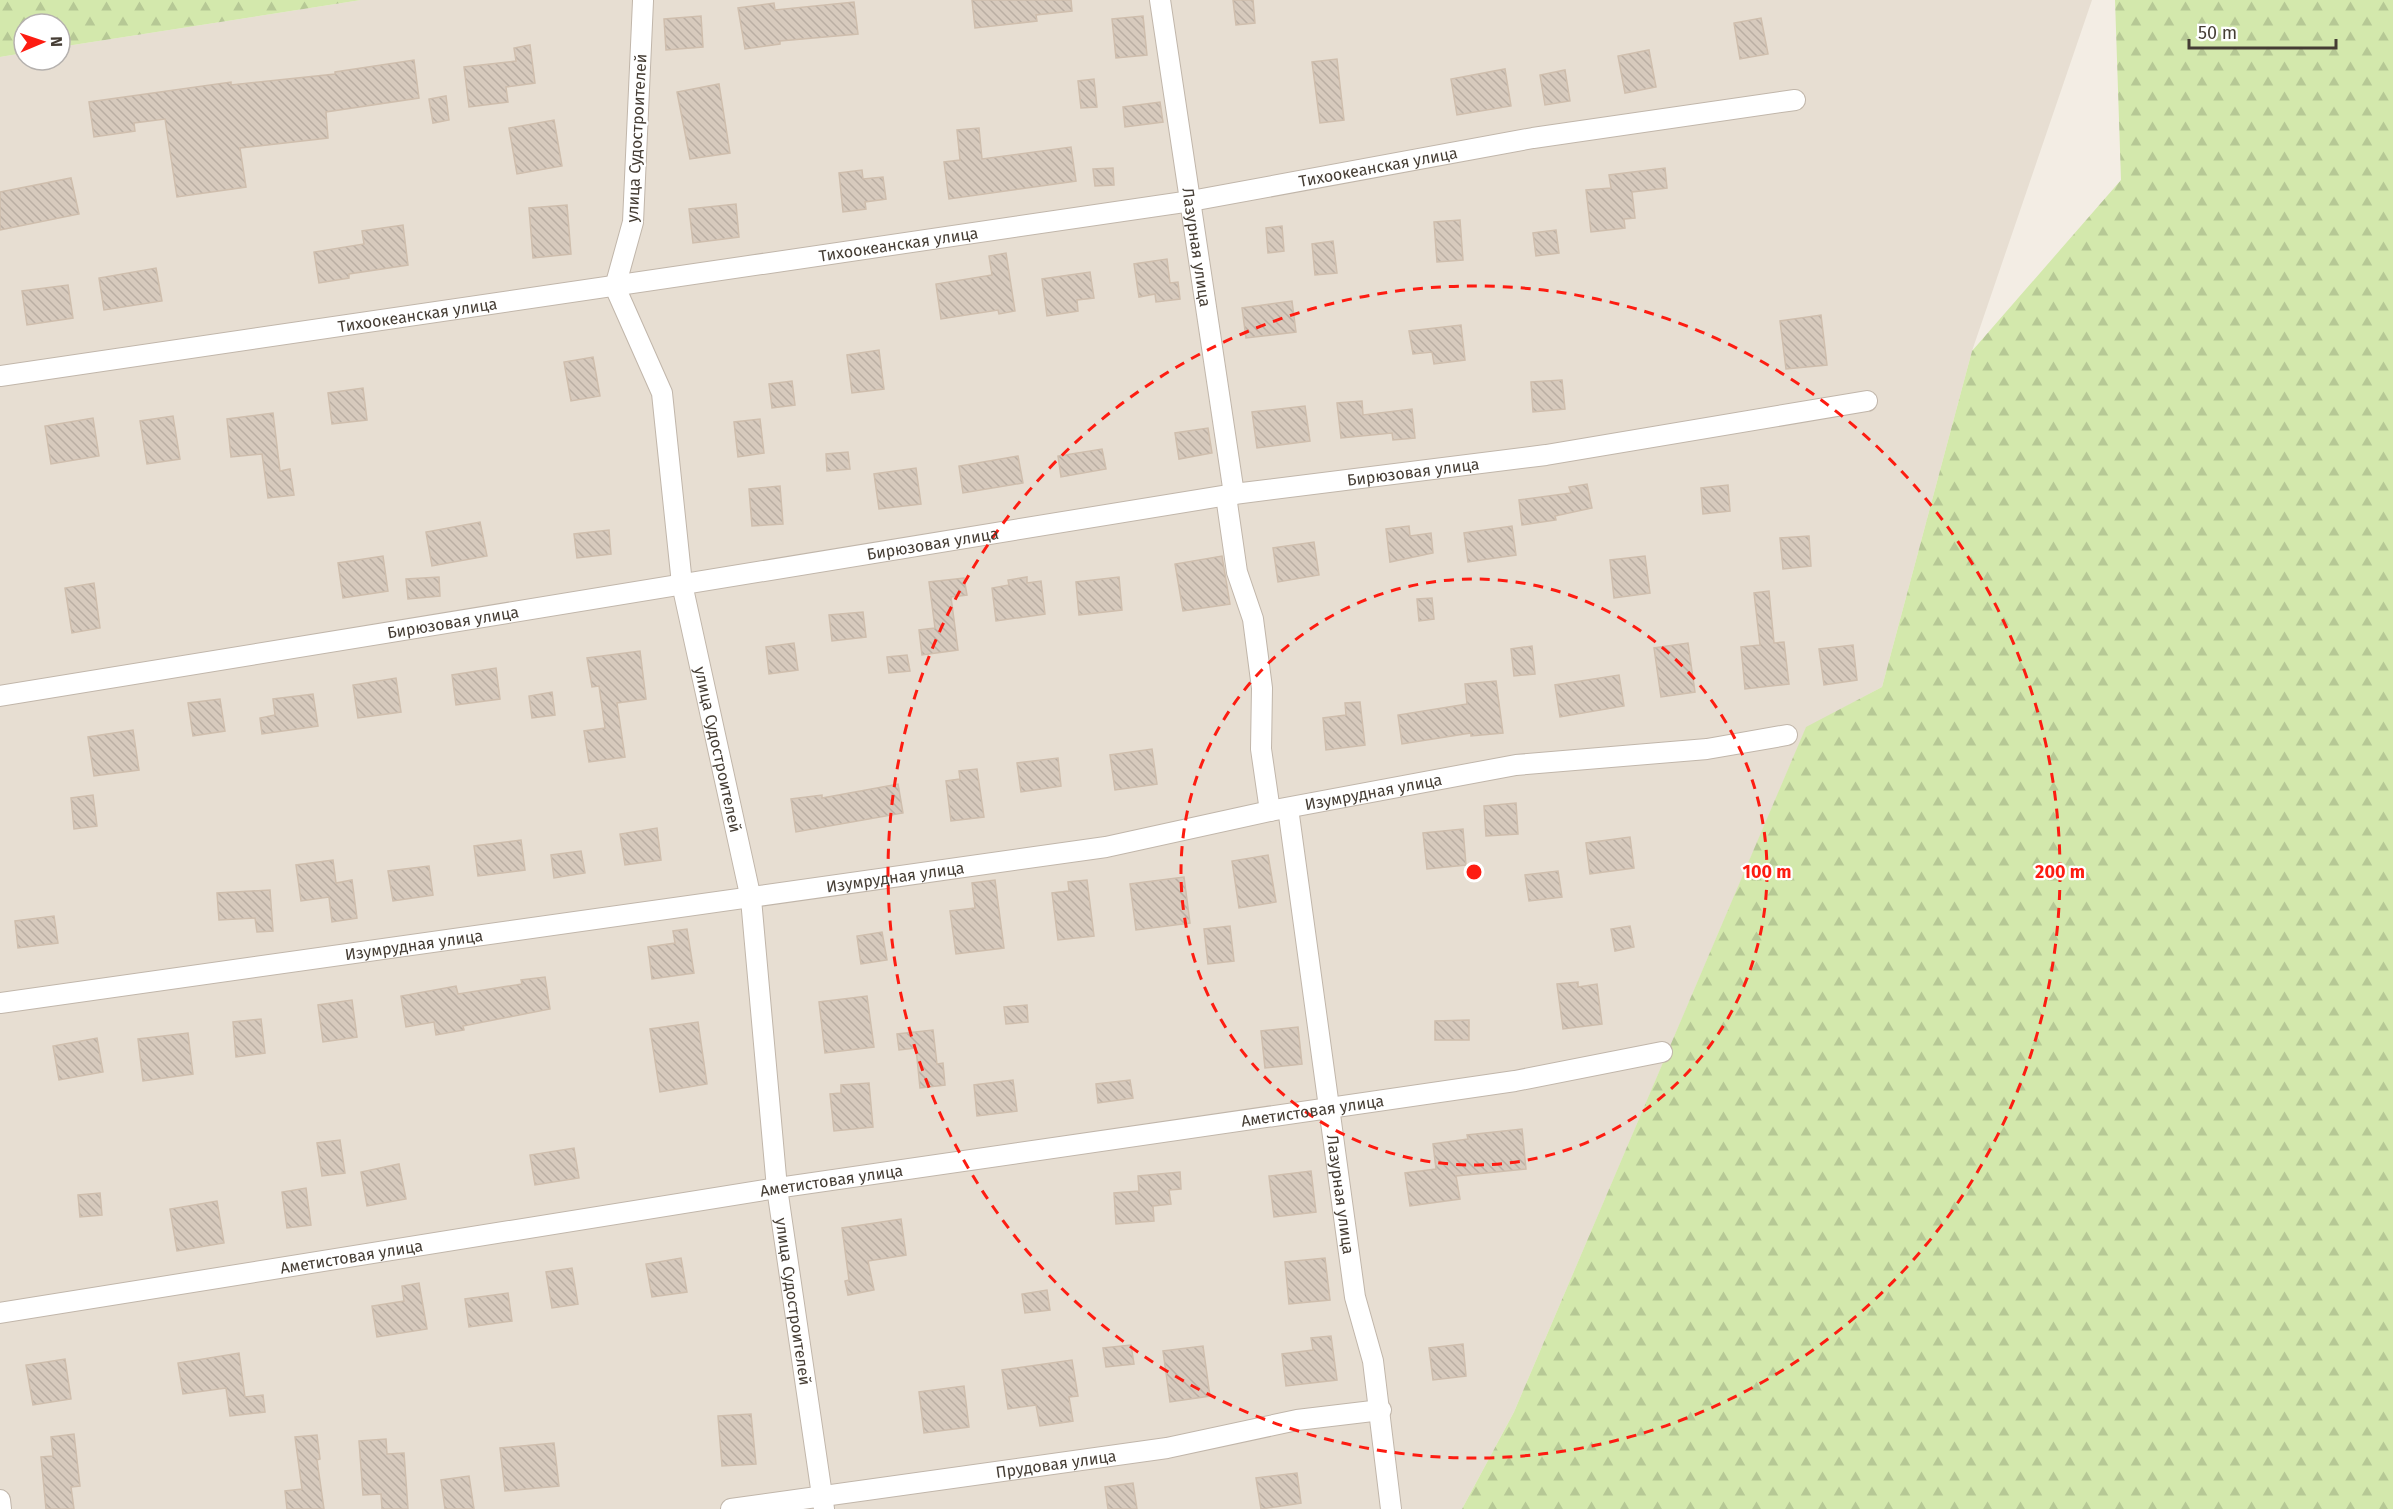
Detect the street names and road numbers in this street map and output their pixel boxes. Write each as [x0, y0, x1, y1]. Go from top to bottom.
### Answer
street label: улица Судостроителей [623, 53, 650, 223]
street label: Тихоокеанская улица [1297, 143, 1459, 191]
street label: Лазурная улица [1178, 186, 1215, 308]
street label: Тихоокеанская улица [817, 223, 979, 266]
street label: Тихоокеанская улица [337, 294, 499, 336]
street label: Бирюзовая улица [1346, 454, 1480, 490]
street label: Бирюзовая улица [865, 524, 1000, 564]
street label: Бирюзовая улица [386, 602, 520, 642]
street label: улица Судостроителей [690, 665, 745, 834]
street label: Изумрудная улица [1303, 770, 1444, 814]
street label: Изумрудная улица [825, 858, 966, 896]
street label: Изумрудная улица [344, 926, 484, 964]
street label: Аметистовая улица [1240, 1091, 1385, 1131]
street label: Лазурная улица [1323, 1134, 1358, 1255]
street label: Аметистовая улица [759, 1161, 904, 1201]
street label: улица Судостроителей [771, 1216, 815, 1387]
street label: Аметистовая улица [279, 1236, 424, 1278]
street label: Прудовая улица [994, 1446, 1117, 1482]

